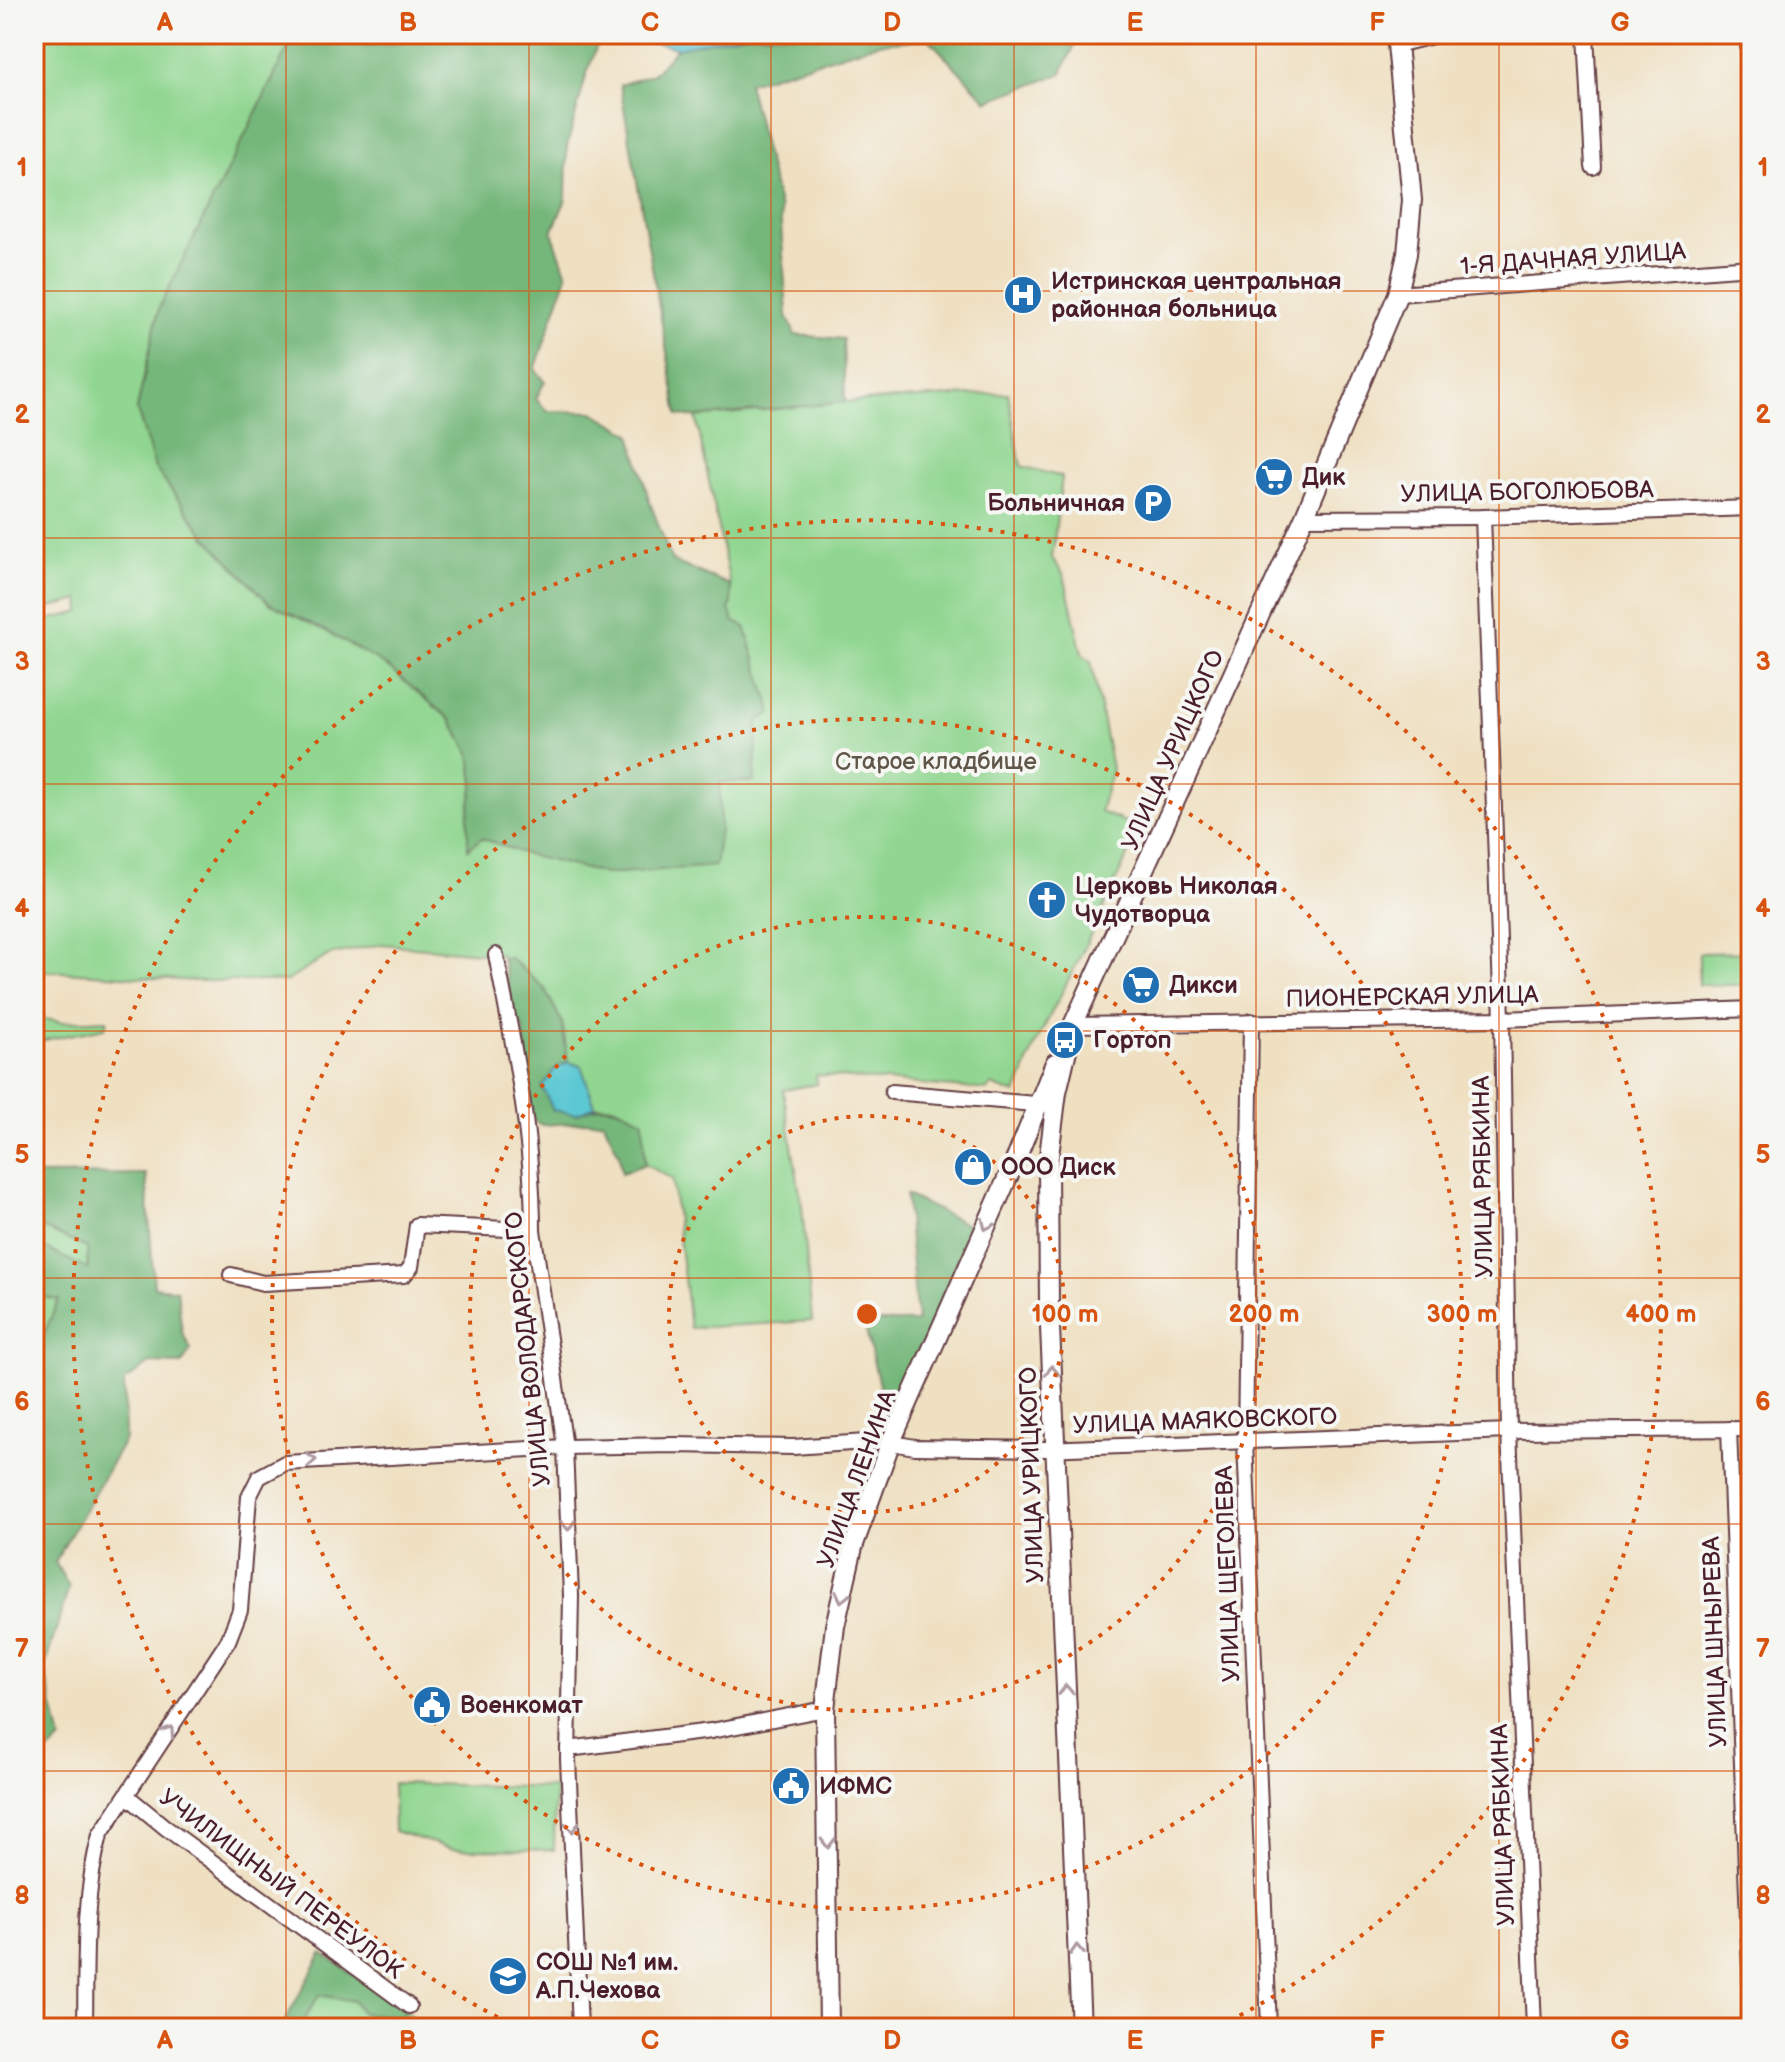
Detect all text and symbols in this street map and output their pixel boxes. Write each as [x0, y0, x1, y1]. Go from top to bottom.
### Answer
text: A [156, 8, 173, 39]
text: B [399, 8, 417, 39]
text: C [641, 8, 659, 39]
text: D [883, 8, 901, 39]
text: E [1127, 8, 1144, 39]
text: F [1369, 8, 1385, 39]
text: G [1610, 8, 1630, 39]
text: 1 [17, 153, 27, 184]
text: 1 [1758, 153, 1768, 184]
street label: 1-Я ДАЧНАЯ УЛИЦА [1459, 237, 1687, 281]
place label: Истринская центральная районная больница [1051, 267, 1342, 324]
hospital icon: Истринская центральная районная больница [1002, 274, 1044, 316]
text: 2 [14, 400, 30, 431]
text: 2 [1755, 400, 1771, 431]
supermarket icon: Дик [1253, 456, 1295, 498]
place label: Дик [1302, 463, 1346, 492]
street label: УЛИЦА БОГОЛЮБОВА [1400, 475, 1654, 509]
parking icon: Больничная [1132, 482, 1174, 524]
place label: Больничная [987, 489, 1125, 518]
street label: УЛИЦА УРИЦКОГО [1116, 645, 1230, 855]
text: 3 [14, 647, 30, 678]
text: 3 [1755, 647, 1771, 678]
park label: Старое кладбище [835, 747, 1037, 776]
place label: Церковь Николая Чудотворца [1075, 872, 1278, 929]
church icon: Церковь Николая Чудотворца [1026, 879, 1068, 921]
text: 4 [14, 894, 30, 925]
text: 4 [1755, 894, 1771, 925]
supermarket icon: Дикси [1120, 964, 1162, 1006]
place label: Дикси [1169, 971, 1238, 1000]
street label: ПИОНЕРСКАЯ УЛИЦА [1285, 980, 1539, 1014]
bus stop icon: Гортоп [1044, 1019, 1086, 1061]
place label: Гортоп [1093, 1026, 1172, 1055]
street label: УЛИЦА РЯБКИНА [1467, 1075, 1499, 1278]
text: 5 [14, 1140, 30, 1171]
text: 5 [1755, 1140, 1771, 1171]
shop icon: ООО Диск [952, 1146, 994, 1188]
place label: ООО Диск [1001, 1153, 1116, 1182]
street label: УЛИЦА ВОЛОДАРСКОГО [499, 1210, 557, 1488]
one-way arrow [981, 1217, 997, 1231]
centre of rings [853, 1300, 881, 1328]
text: 100 m [1032, 1300, 1098, 1329]
text: 200 m [1229, 1300, 1299, 1329]
text: 300 m [1427, 1300, 1497, 1329]
text: 400 m [1626, 1300, 1697, 1329]
one-way arrow [1043, 1364, 1060, 1377]
street label: УЛИЦА УРИЦКОГО [1014, 1366, 1050, 1584]
street label: УЛИЦА ЛЕНИНА [811, 1386, 903, 1572]
text: 6 [14, 1387, 30, 1418]
text: 6 [1755, 1387, 1771, 1418]
street label: УЛИЦА МАЯКОВСКОГО [1072, 1402, 1338, 1440]
one-way arrow [305, 1452, 318, 1469]
street label: УЛИЦА ЩЕГОЛЕВА [1210, 1465, 1246, 1683]
one-way arrow [559, 1519, 576, 1532]
street label: УЛИЦА ШНЫРЕВА [1697, 1535, 1733, 1748]
one-way arrow [834, 1589, 851, 1603]
text: 7 [15, 1634, 29, 1665]
text: 7 [1756, 1634, 1770, 1665]
one-way arrow [1057, 1683, 1074, 1696]
public building icon: Военкомат [411, 1684, 453, 1726]
place label: Военкомат [460, 1691, 583, 1720]
street label: УЛИЦА РЯБКИНА [1485, 1723, 1521, 1927]
one-way arrow [160, 1725, 175, 1740]
public building icon: ИФМС [770, 1765, 812, 1807]
place label: ИФМС [819, 1772, 892, 1801]
street label: УЧИЛИЩНЫЙ ПЕРЕУЛОК [153, 1783, 409, 1985]
one-way arrow [563, 1821, 580, 1834]
one-way arrow [819, 1837, 837, 1850]
text: 8 [14, 1881, 30, 1912]
text: 8 [1755, 1881, 1771, 1912]
one-way arrow [1069, 1943, 1086, 1956]
place label: СОШ №1 им. А.П.Чехова [535, 1948, 678, 2005]
school or university icon: СОШ №1 им. А.П.Чехова [487, 1955, 529, 1997]
text: A [156, 2026, 173, 2057]
text: B [399, 2026, 417, 2057]
text: C [641, 2026, 659, 2057]
text: D [883, 2026, 901, 2057]
text: E [1127, 2026, 1144, 2057]
text: F [1369, 2026, 1385, 2057]
text: G [1610, 2026, 1630, 2057]

